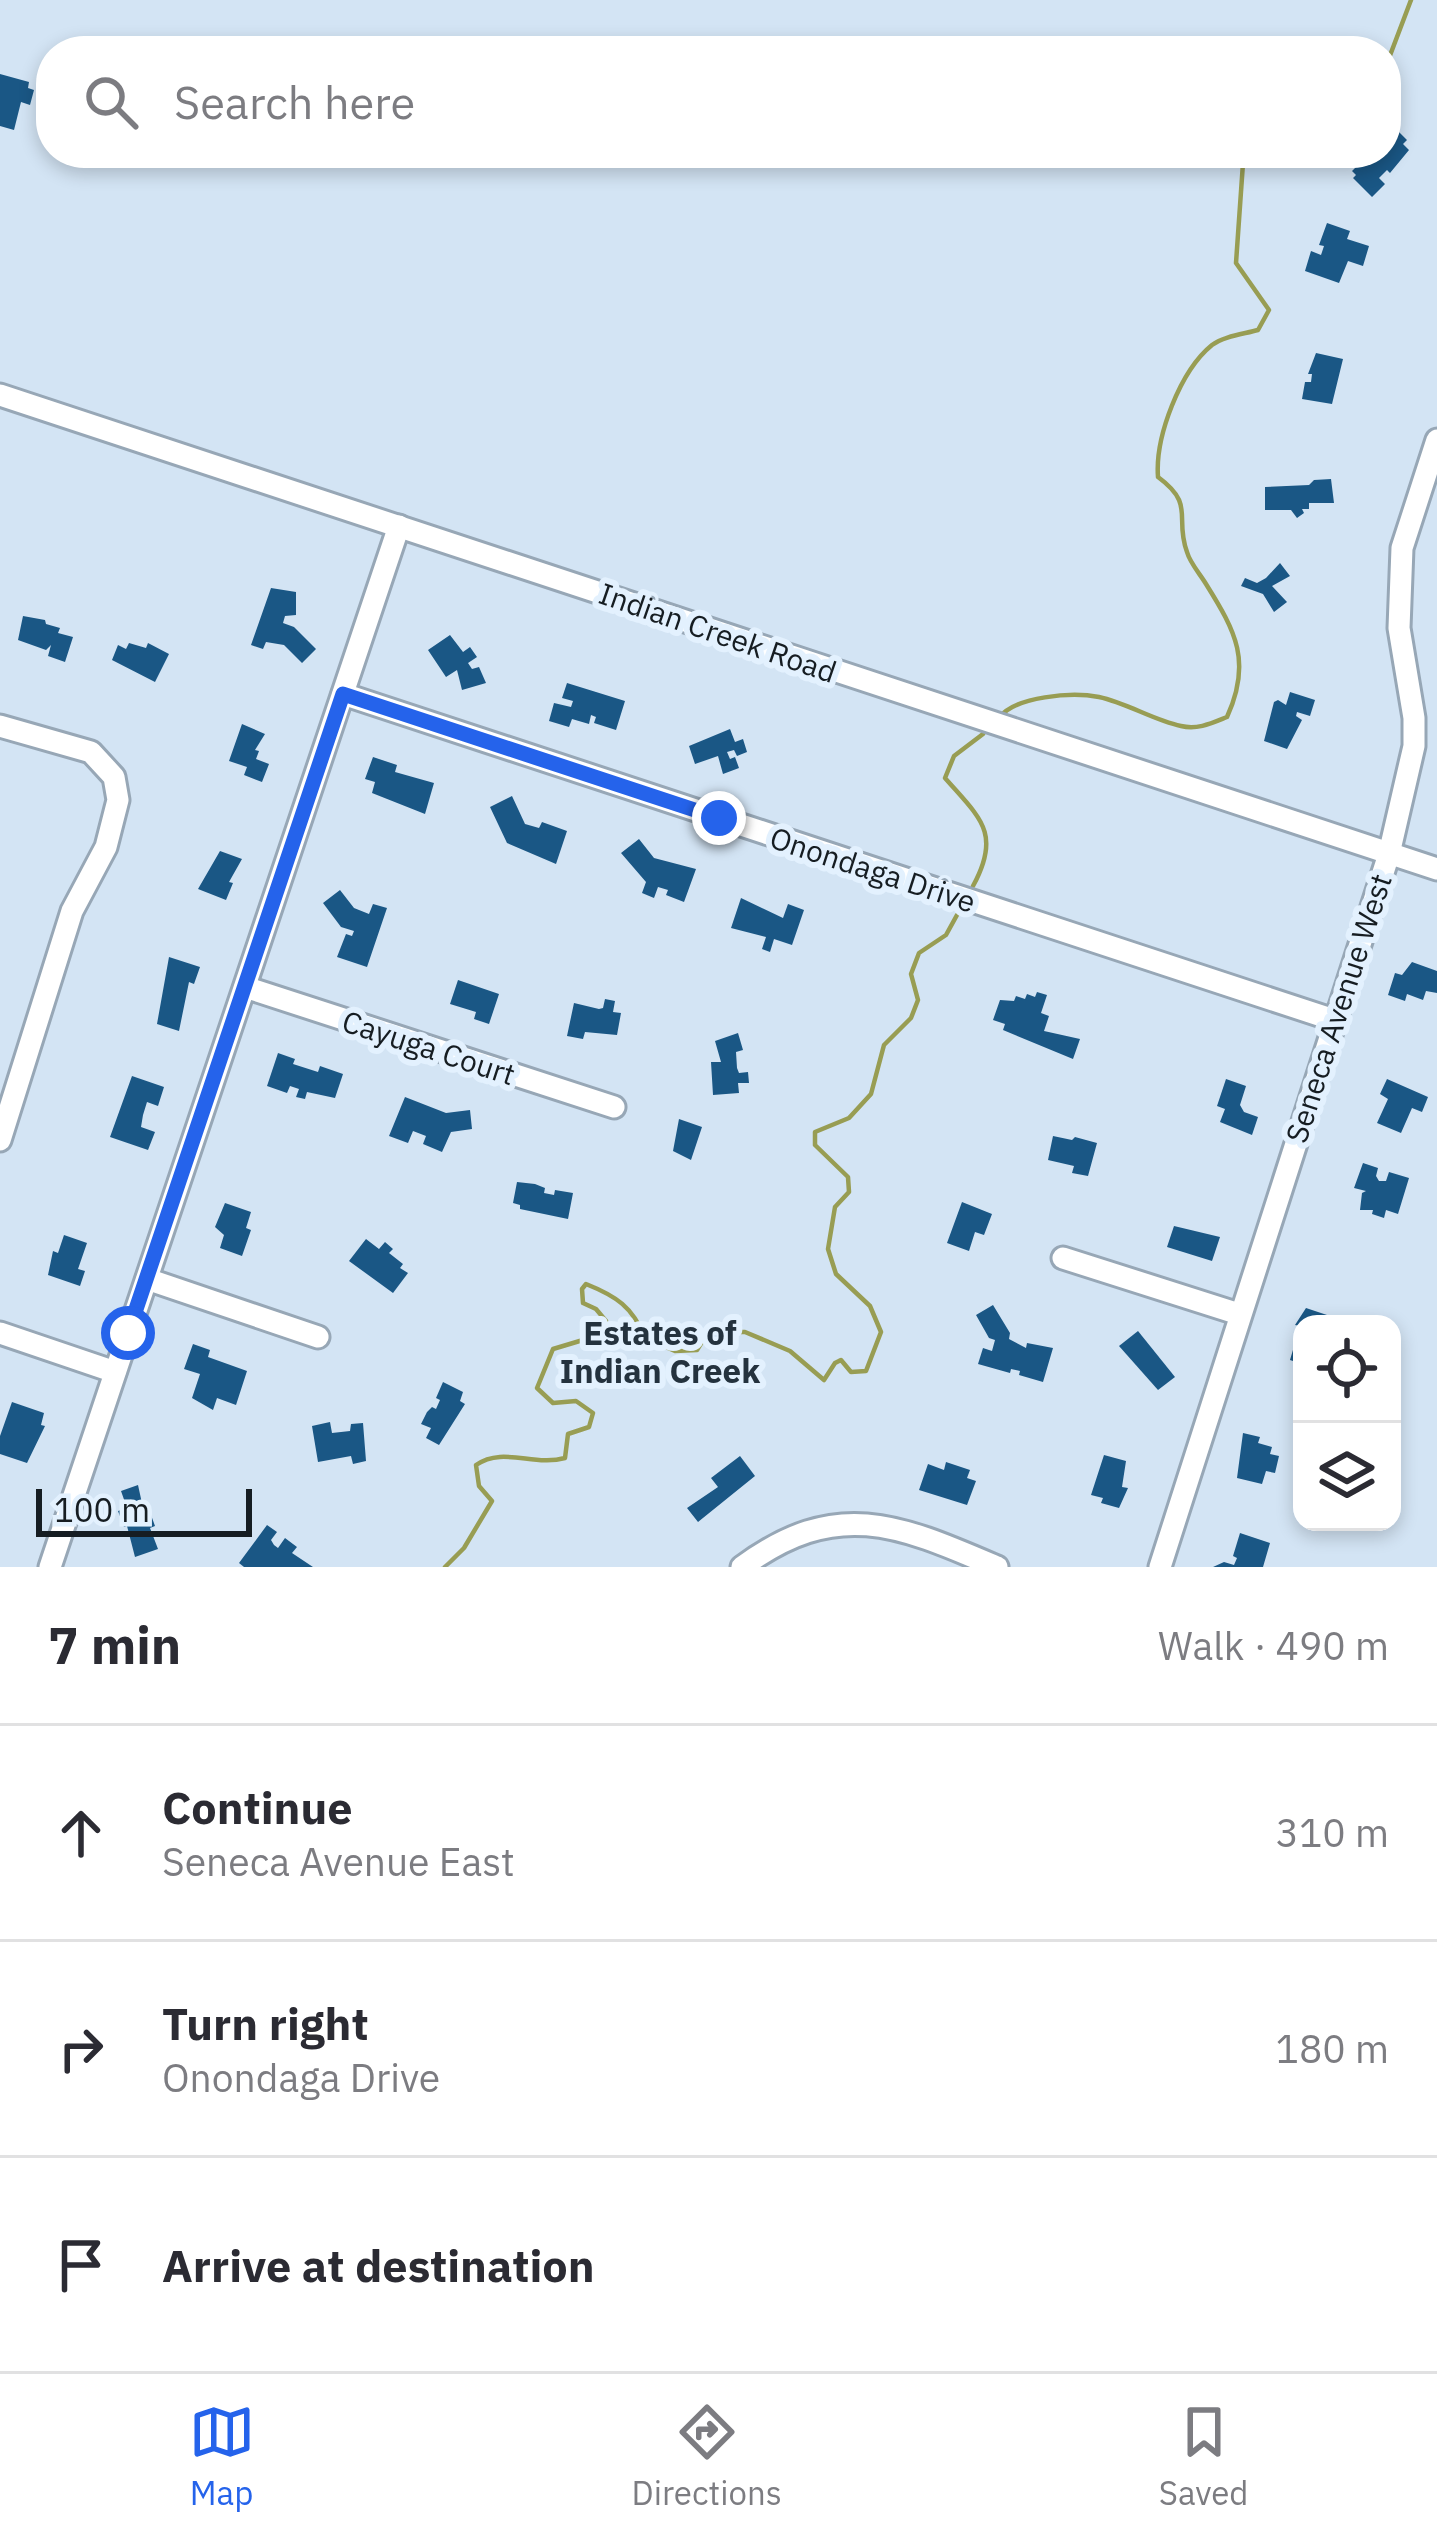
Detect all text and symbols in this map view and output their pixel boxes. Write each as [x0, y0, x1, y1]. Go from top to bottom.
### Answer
search box [36, 36, 1401, 168]
icon: search [78, 69, 144, 135]
text: Search here [174, 73, 415, 131]
street label: Indian Creek Road [594, 573, 842, 691]
route end [692, 791, 746, 845]
street label: Onondaga Drive [765, 817, 981, 921]
street label: Seneca Avenue West [1276, 869, 1400, 1147]
street label: Cayuga Court [338, 1001, 520, 1093]
route start [101, 1306, 155, 1360]
district label: Estates of Indian Creek [560, 1311, 761, 1392]
map controls [1293, 1315, 1401, 1531]
button: locate [1293, 1315, 1401, 1423]
button: layers [1293, 1423, 1401, 1531]
scale bar [36, 1483, 252, 1536]
text: 100 m [54, 1488, 150, 1531]
text: 7 min [48, 1612, 181, 1678]
text: Walk · 490 m [1158, 1620, 1389, 1671]
text: Continue [162, 1778, 353, 1836]
icon: ahead [48, 1800, 114, 1866]
text: 310 m [1276, 1807, 1389, 1858]
text: Seneca Avenue East [162, 1836, 515, 1887]
text: Turn right [162, 1994, 369, 2052]
icon: right [48, 2016, 114, 2082]
text: 180 m [1276, 2023, 1389, 2074]
text: Onondaga Drive [162, 2052, 440, 2103]
icon: arrive [48, 2232, 114, 2298]
text: Arrive at destination [162, 2236, 595, 2294]
tab: Map [189, 2399, 255, 2514]
tab: Directions [632, 2399, 782, 2514]
tab: Saved [1159, 2399, 1248, 2514]

